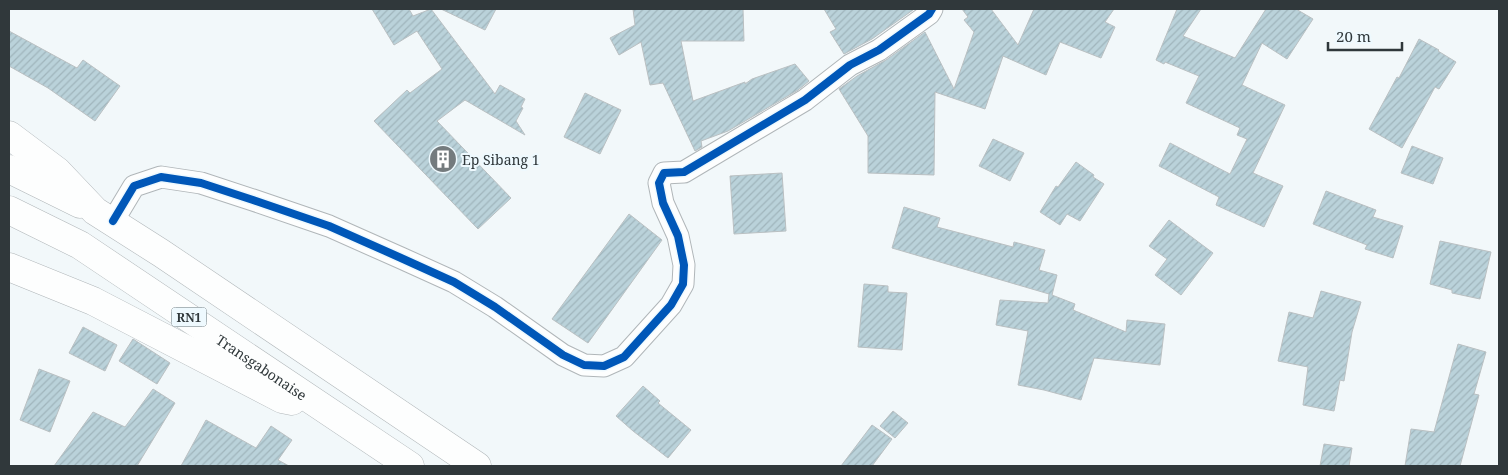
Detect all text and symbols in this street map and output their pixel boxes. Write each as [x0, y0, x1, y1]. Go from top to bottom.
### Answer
scale bar [1328, 20, 1402, 52]
text: 20 m [1336, 26, 1371, 46]
building icon: Ep Sibang 1 [428, 144, 458, 174]
place label: Ep Sibang 1 [462, 150, 540, 169]
road number: RN1 [172, 308, 206, 326]
street label: Transgabonaise [213, 330, 311, 404]

